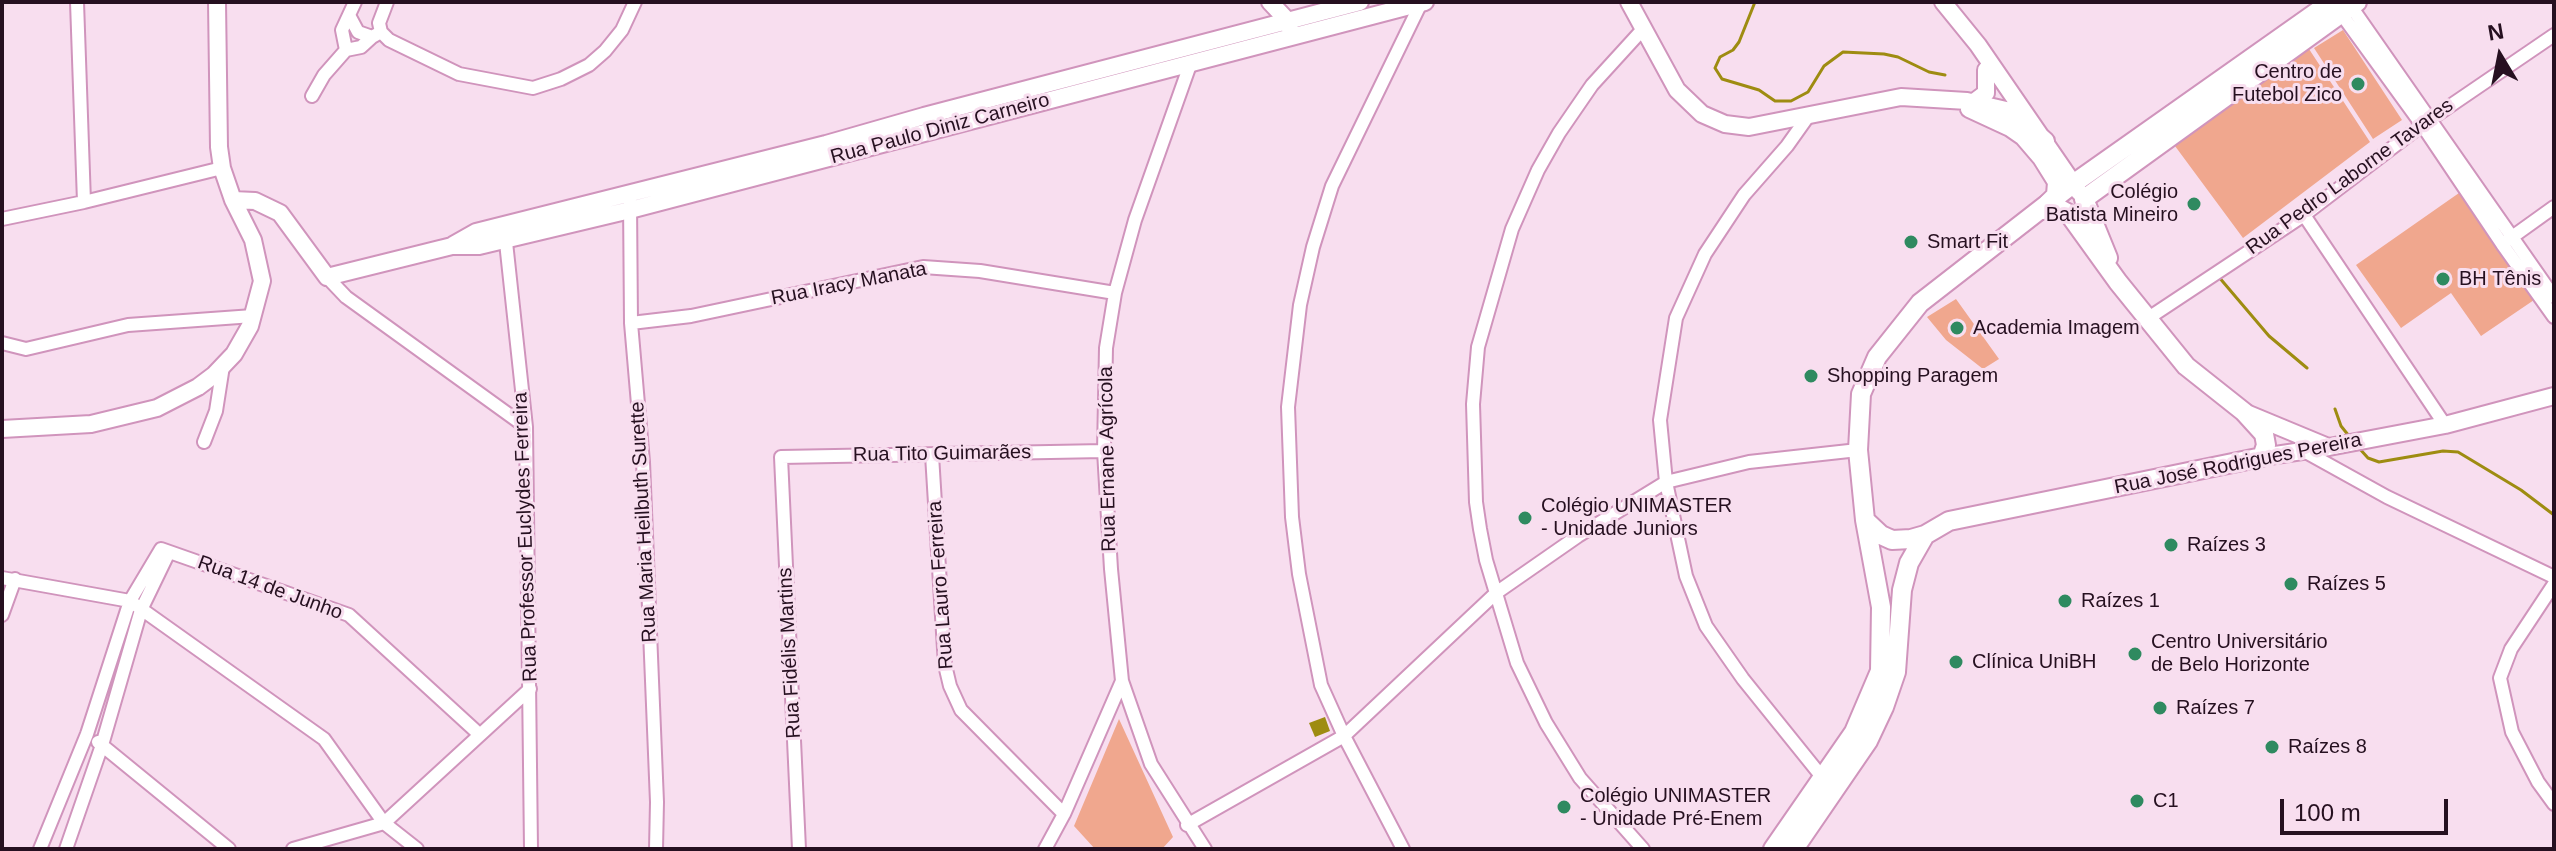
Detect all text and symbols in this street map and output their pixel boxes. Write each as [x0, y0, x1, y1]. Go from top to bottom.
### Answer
north arrow [2460, 16, 2540, 96]
text: N [2486, 18, 2506, 46]
place label: Centro de Futebol Zico [2232, 60, 2342, 107]
marker: Centro de Futebol Zico [2349, 75, 2367, 93]
street label: Rua Paulo Diniz Carneiro [828, 88, 1052, 170]
street label: Rua Pedro Laborne Tavares [2242, 94, 2458, 260]
place label: Colégio Batista Mineiro [2046, 180, 2178, 227]
marker: Colégio Batista Mineiro [2185, 195, 2203, 213]
place label: Smart Fit [1927, 230, 2008, 254]
marker: Smart Fit [1902, 233, 1920, 251]
street label: Rua Iracy Manata [769, 257, 929, 311]
place label: BH Tênis [2459, 267, 2541, 291]
marker: BH Tênis [2434, 270, 2452, 288]
place label: Academia Imagem [1973, 316, 2140, 340]
marker: Academia Imagem [1948, 319, 1966, 337]
place label: Shopping Paragem [1827, 364, 1998, 388]
street label: Rua Ernane Agrícola [1094, 366, 1122, 552]
marker: Shopping Paragem [1802, 367, 1820, 385]
street label: Rua Professor Euclydes Ferreira [509, 392, 543, 682]
street label: Rua Maria Heilbuth Surette [626, 401, 662, 643]
street label: Rua José Rodrigues Pereira [2112, 428, 2364, 500]
street label: Rua Tito Guimarães [853, 440, 1031, 468]
place label: Colégio UNIMASTER - Unidade Juniors [1541, 494, 1732, 541]
street label: Rua Lauro Ferreira [923, 500, 959, 670]
marker: Colégio UNIMASTER - Unidade Juniors [1516, 509, 1534, 527]
place label: Raízes 3 [2187, 533, 2266, 557]
marker: Raízes 3 [2162, 536, 2180, 554]
street label: Rua 14 de Junho [194, 551, 346, 625]
street label: Rua Fidélis Martins [774, 567, 806, 739]
place label: Raízes 5 [2307, 572, 2386, 596]
marker: Raízes 5 [2282, 575, 2300, 593]
place label: Raízes 1 [2081, 589, 2160, 613]
marker: Raízes 1 [2056, 592, 2074, 610]
place label: Centro Universitário de Belo Horizonte [2151, 630, 2328, 677]
marker: Centro Universitário de Belo Horizonte [2126, 645, 2144, 663]
place label: Clínica UniBH [1972, 650, 2096, 674]
marker: Clínica UniBH [1947, 653, 1965, 671]
place label: Raízes 7 [2176, 696, 2255, 720]
marker: Raízes 7 [2151, 699, 2169, 717]
place label: Raízes 8 [2288, 735, 2367, 759]
marker: Raízes 8 [2263, 738, 2281, 756]
scale bar [2284, 783, 2452, 833]
place label: Colégio UNIMASTER - Unidade Pré-Enem [1580, 784, 1771, 831]
place label: C1 [2153, 789, 2179, 813]
marker: C1 [2128, 792, 2146, 810]
marker: Colégio UNIMASTER - Unidade Pré-Enem [1555, 798, 1573, 816]
text: 100 m [2294, 799, 2361, 826]

